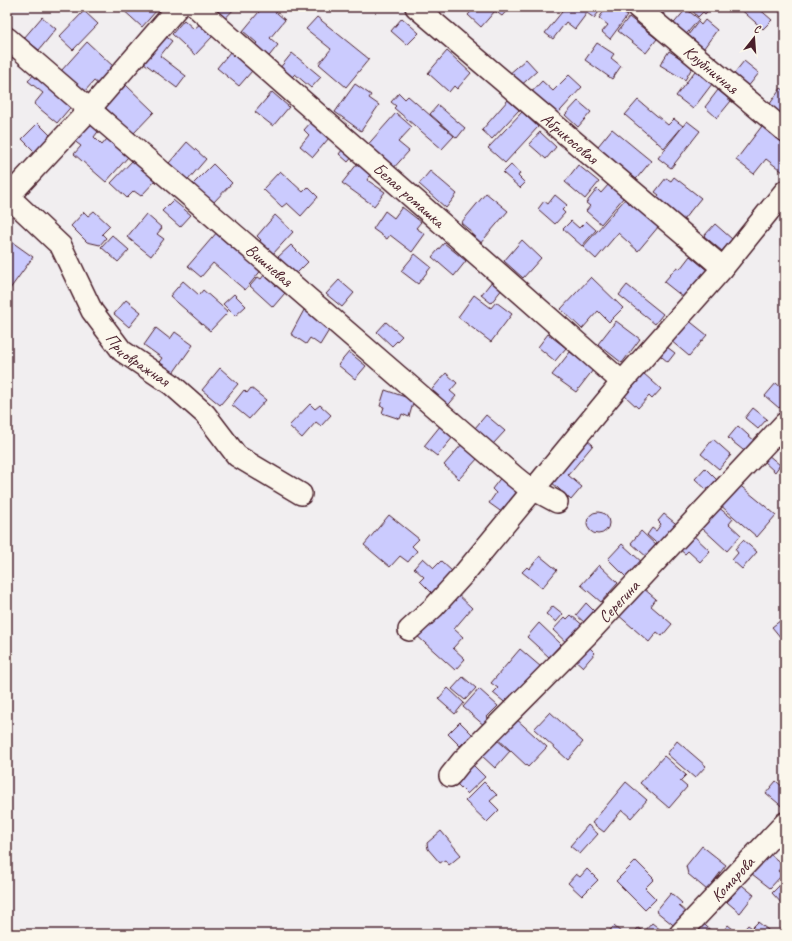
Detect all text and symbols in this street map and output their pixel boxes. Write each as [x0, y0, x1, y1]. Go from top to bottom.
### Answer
north arrow [734, 18, 774, 58]
text: С [752, 21, 763, 36]
street label: Клубничная [679, 41, 743, 99]
street label: Абрикосовая [537, 108, 604, 169]
street label: Белая ромашка [369, 158, 450, 233]
street label: Вишневая [241, 239, 298, 292]
street label: Приовражная [101, 329, 175, 392]
street label: Серегина [594, 575, 645, 627]
street label: Комарова [706, 851, 760, 906]

